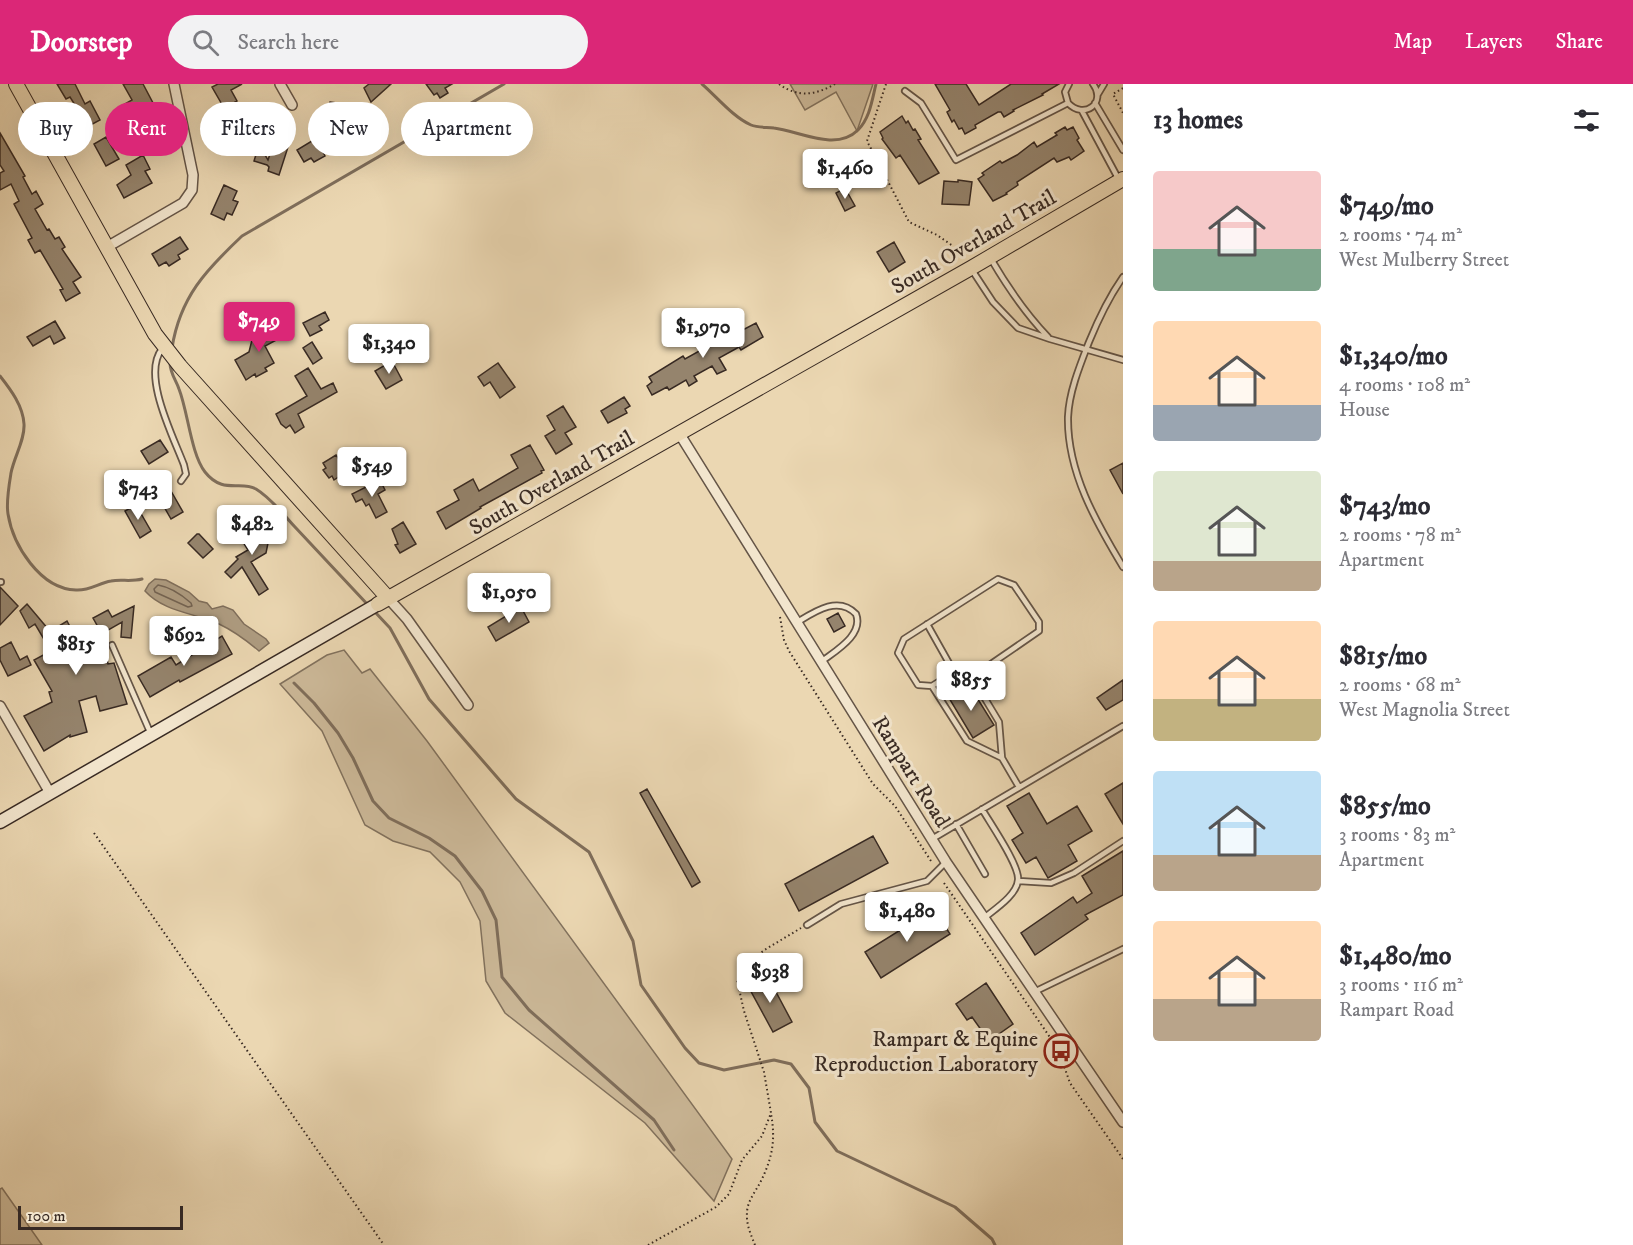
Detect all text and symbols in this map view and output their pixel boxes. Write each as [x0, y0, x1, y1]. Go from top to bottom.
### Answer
search box [168, 15, 588, 69]
text: Doorstep [30, 25, 132, 60]
icon: search [189, 26, 222, 59]
text: Search here [237, 29, 339, 56]
text: Map [1393, 29, 1432, 55]
text: Layers [1465, 29, 1523, 55]
text: Share [1556, 29, 1603, 55]
chip: Buy [18, 102, 93, 156]
chip: Rent [105, 102, 188, 156]
chip: Filters [200, 102, 296, 156]
chip: New [308, 102, 389, 156]
chip: Apartment [401, 102, 533, 156]
text: 13 homes [1153, 104, 1243, 137]
icon: filters [1570, 104, 1603, 137]
pin: $1,460 [796, 149, 894, 200]
text: $1,460 [817, 156, 873, 181]
street label: South Overland Trail [887, 184, 1061, 300]
text: $749/mo [1339, 190, 1434, 223]
icon: home [1201, 195, 1273, 267]
text: 2 rooms · 74 m² [1339, 223, 1462, 248]
text: West Mulberry Street [1339, 248, 1509, 273]
pin: $749 [223, 302, 295, 353]
pin: $1,970 [654, 308, 752, 359]
text: $749 [238, 309, 280, 334]
text: $1,970 [676, 315, 730, 340]
pin: $1,340 [340, 324, 438, 375]
text: $1,340 [362, 331, 416, 356]
text: $1,340/mo [1339, 340, 1448, 373]
icon: home [1201, 345, 1273, 417]
text: 4 rooms · 108 m² [1339, 373, 1470, 398]
text: House [1339, 398, 1390, 423]
street label: South Overland Trail [465, 425, 639, 541]
pin: $549 [336, 447, 408, 498]
text: $549 [351, 454, 393, 479]
pin: $743 [102, 470, 174, 521]
text: $743 [118, 477, 158, 502]
text: $743/mo [1339, 490, 1430, 523]
icon: home [1201, 495, 1273, 567]
pin: $482 [216, 505, 288, 556]
text: $482 [231, 512, 273, 537]
text: 2 rooms · 78 m² [1339, 523, 1461, 548]
text: Apartment [1339, 548, 1424, 573]
pin: $1,050 [460, 573, 558, 624]
text: $1,050 [481, 580, 537, 605]
pin: $692 [148, 616, 220, 667]
text: $692 [163, 623, 205, 648]
pin: $815 [40, 625, 112, 676]
text: $815 [57, 632, 95, 657]
text: $815/mo [1339, 640, 1427, 673]
icon: home [1201, 645, 1273, 717]
pin: $855 [935, 661, 1007, 712]
text: $855 [951, 668, 991, 693]
text: 2 rooms · 68 m² [1339, 673, 1461, 698]
text: West Magnolia Street [1339, 698, 1510, 723]
street label: Rampart Road [866, 711, 956, 833]
text: $855/mo [1339, 790, 1431, 823]
icon: home [1201, 795, 1273, 867]
text: 3 rooms · 83 m² [1339, 823, 1455, 848]
text: Apartment [1339, 848, 1424, 873]
pin: $1,480 [858, 892, 956, 943]
text: $1,480 [879, 899, 935, 924]
text: $1,480/mo [1339, 940, 1451, 973]
icon: home [1201, 945, 1273, 1017]
pin: $938 [734, 953, 806, 1004]
text: $938 [751, 960, 789, 985]
text: 3 rooms · 116 m² [1339, 973, 1463, 998]
text: Rampart Road [1339, 998, 1454, 1023]
place label: Rampart & Equine Reproduction Laboratory [814, 1026, 1039, 1078]
bus stop icon: Rampart & Equine Reproduction Laboratory [1043, 1033, 1079, 1069]
scale bar [18, 1203, 183, 1230]
text: 100 m [27, 1206, 66, 1226]

